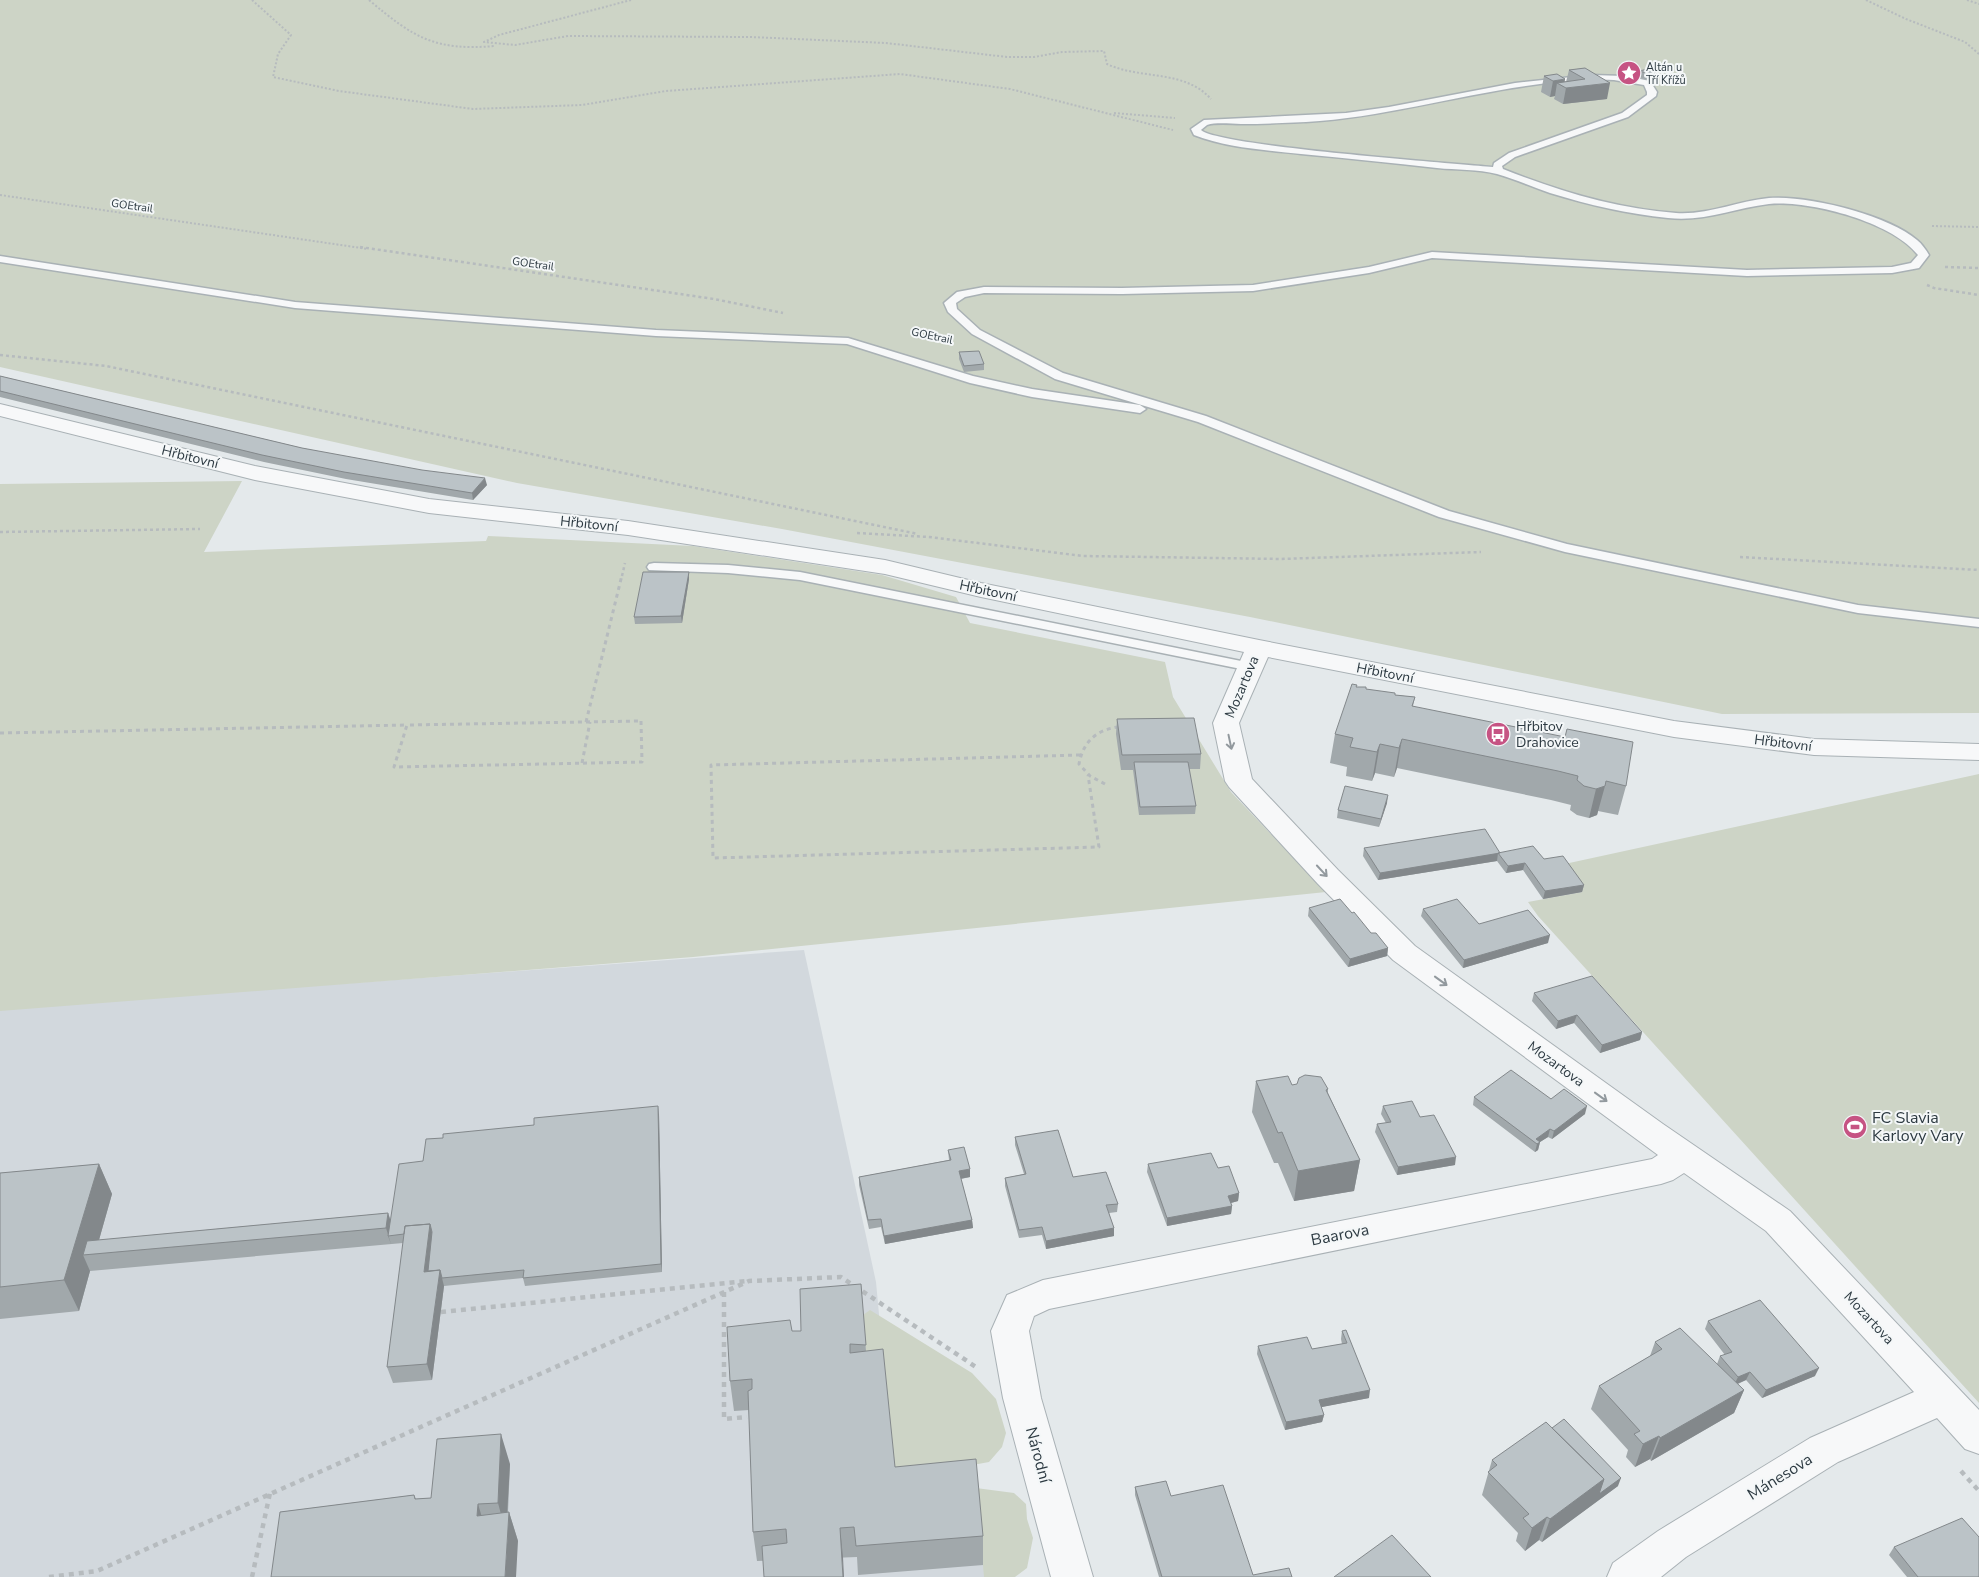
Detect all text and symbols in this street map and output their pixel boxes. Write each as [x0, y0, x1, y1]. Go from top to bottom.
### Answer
place icon: Altán u Tří Křížů [1616, 60, 1642, 86]
place label: Altán u Tří Křížů [1646, 60, 1686, 88]
street label: GOEtrail [110, 196, 155, 216]
street label: GOEtrail [511, 254, 556, 274]
street label: GOEtrail [910, 324, 955, 348]
street label: Hřbitovní [160, 441, 221, 473]
street label: Hřbitovní [559, 512, 620, 537]
street label: Hřbitovní [958, 576, 1019, 606]
street label: Mozartova [1220, 653, 1264, 721]
street label: Hřbitovní [1355, 658, 1416, 688]
place label: Hřbitov Drahovice [1516, 717, 1579, 752]
bus stop icon: Hřbitov Drahovice [1485, 721, 1511, 747]
street label: Hřbitovní [1753, 730, 1814, 756]
one-way arrow [1226, 733, 1236, 749]
one-way arrow [1316, 865, 1328, 878]
one-way arrow [1434, 976, 1448, 986]
street label: Mozartova [1524, 1037, 1588, 1091]
one-way arrow [1594, 1092, 1608, 1102]
place label: FC Slavia Karlovy Vary [1872, 1107, 1964, 1147]
sports icon: FC Slavia Karlovy Vary [1842, 1114, 1868, 1140]
street label: Baarova [1309, 1219, 1371, 1251]
street label: Mozartova [1840, 1287, 1898, 1349]
street label: Národní [1020, 1425, 1056, 1487]
street label: Mánesova [1743, 1448, 1817, 1506]

